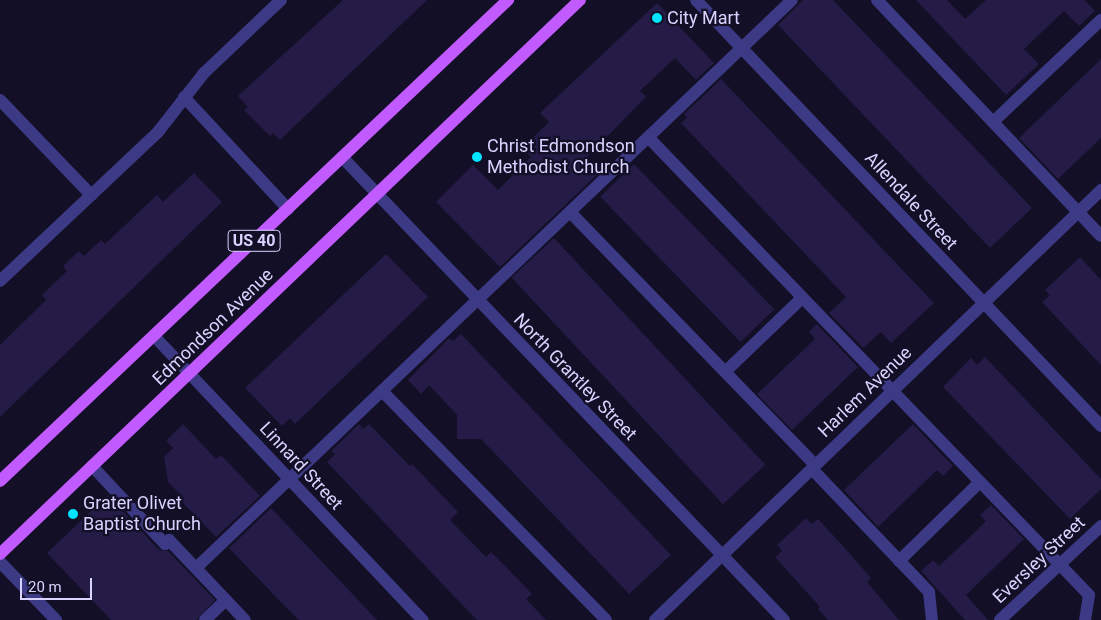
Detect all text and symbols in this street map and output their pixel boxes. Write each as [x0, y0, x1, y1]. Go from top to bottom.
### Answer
place label: City Mart [667, 7, 740, 29]
marker: City Mart [651, 12, 663, 24]
place label: Christ Edmondson Methodist Church [487, 136, 635, 178]
street label: Allendale Street [860, 148, 962, 254]
marker: Christ Edmondson Methodist Church [471, 151, 483, 163]
road number: US 40 [226, 228, 282, 255]
street label: Edmondson Avenue [148, 264, 278, 390]
street label: North Grantley Street [509, 309, 641, 445]
street label: Harlem Avenue [814, 342, 916, 442]
street label: Linnard Street [255, 418, 347, 514]
place label: Grater Olivet Baptist Church [83, 493, 201, 536]
marker: Grater Olivet Baptist Church [67, 508, 79, 520]
street label: Eversley Street [989, 512, 1089, 608]
scale bar [22, 568, 95, 600]
text: 20 m [28, 578, 62, 596]

